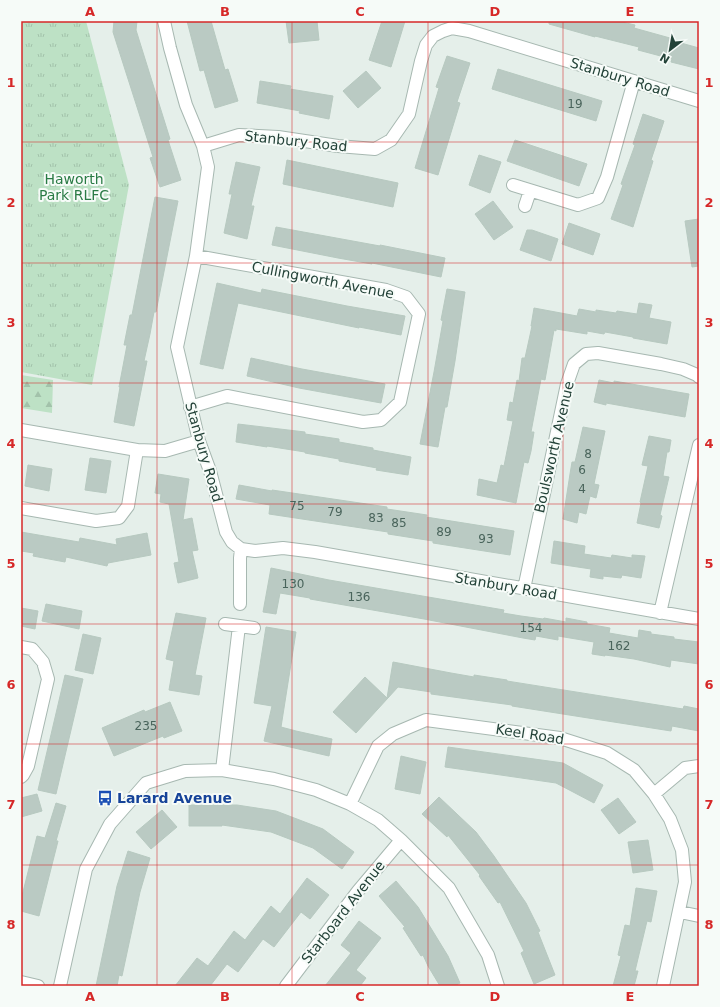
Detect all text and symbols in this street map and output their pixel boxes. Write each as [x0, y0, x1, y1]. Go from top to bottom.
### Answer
text: A [85, 4, 95, 19]
text: B [220, 4, 230, 19]
text: C [355, 4, 365, 19]
text: D [490, 4, 501, 19]
text: E [626, 4, 634, 19]
north arrow [650, 30, 690, 70]
text: N [658, 50, 672, 66]
street label: Stanbury Road [568, 54, 672, 100]
text: 1 [6, 75, 16, 90]
text: 1 [704, 75, 714, 90]
house number: 19 [567, 97, 583, 111]
street label: Stanbury Road [244, 128, 348, 154]
park label: Haworth Park RLFC [39, 171, 109, 203]
text: 2 [6, 195, 16, 210]
text: 2 [704, 195, 714, 210]
street label: Cullingworth Avenue [250, 258, 396, 302]
text: 3 [6, 315, 16, 330]
text: 3 [704, 315, 714, 330]
street label: Boulsworth Avenue [531, 380, 577, 514]
street label: Stanbury Road [182, 400, 226, 504]
text: 4 [6, 436, 16, 451]
text: 4 [704, 436, 714, 451]
house number: 8 [584, 447, 592, 461]
house number: 6 [578, 463, 586, 477]
house number: 4 [578, 482, 586, 496]
house number: 75 [289, 499, 305, 513]
house number: 79 [327, 505, 343, 519]
house number: 83 [368, 511, 384, 525]
house number: 85 [391, 516, 407, 530]
house number: 89 [436, 525, 452, 539]
house number: 93 [478, 532, 494, 546]
text: 5 [6, 556, 16, 571]
text: 5 [704, 556, 714, 571]
street label: Stanbury Road [454, 569, 558, 603]
house number: 130 [282, 577, 304, 591]
house number: 136 [348, 590, 370, 604]
house number: 154 [520, 621, 542, 635]
house number: 162 [608, 639, 630, 653]
text: 6 [6, 677, 16, 692]
text: 6 [704, 677, 714, 692]
house number: 235 [135, 719, 157, 733]
street label: Keel Road [495, 721, 565, 747]
bus stop icon: Larard Avenue [96, 789, 114, 807]
place label: Larard Avenue [117, 790, 232, 806]
text: 7 [6, 797, 16, 812]
text: 7 [704, 797, 714, 812]
street label: Starboard Avenue [298, 858, 388, 966]
text: 8 [6, 917, 16, 932]
text: 8 [704, 917, 714, 932]
text: A [85, 989, 95, 1004]
text: B [220, 989, 230, 1004]
text: C [355, 989, 365, 1004]
text: D [490, 989, 501, 1004]
text: E [626, 989, 634, 1004]

